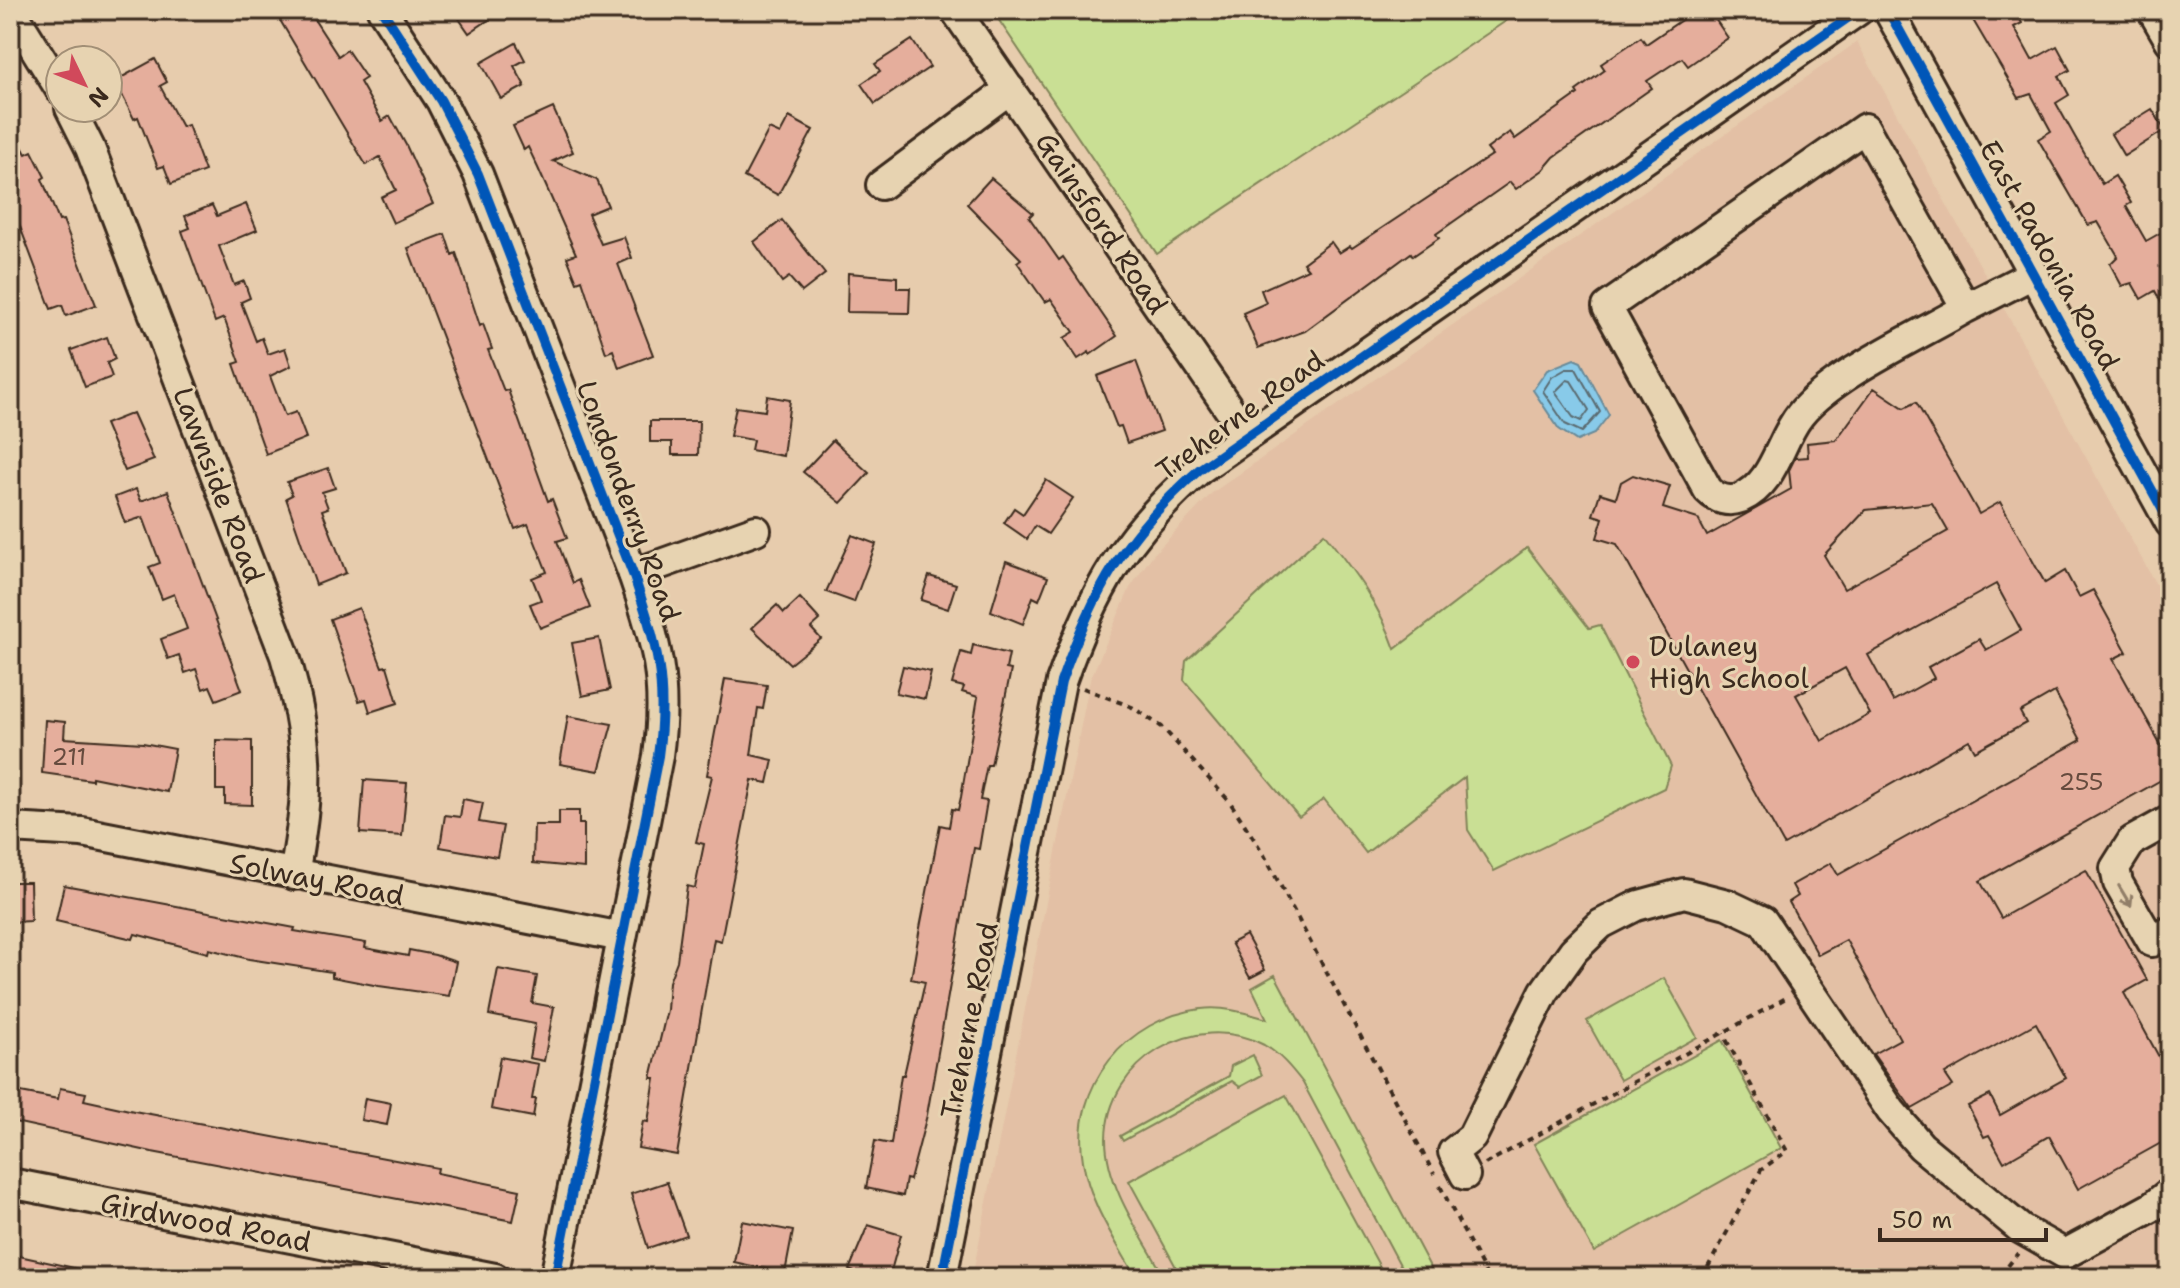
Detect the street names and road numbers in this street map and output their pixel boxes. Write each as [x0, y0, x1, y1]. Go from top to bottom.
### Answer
street label: Gainsford Road [1027, 125, 1177, 321]
street label: East Padonia Road [1971, 133, 2129, 377]
street label: Treherne Road [1148, 341, 1332, 489]
street label: Londonderry Road [568, 375, 690, 627]
street label: Lawnside Road [164, 382, 274, 588]
street label: Solway Road [227, 843, 407, 915]
street label: Treherne Road [931, 919, 1007, 1121]
street label: Girdwood Road [97, 1183, 315, 1261]

